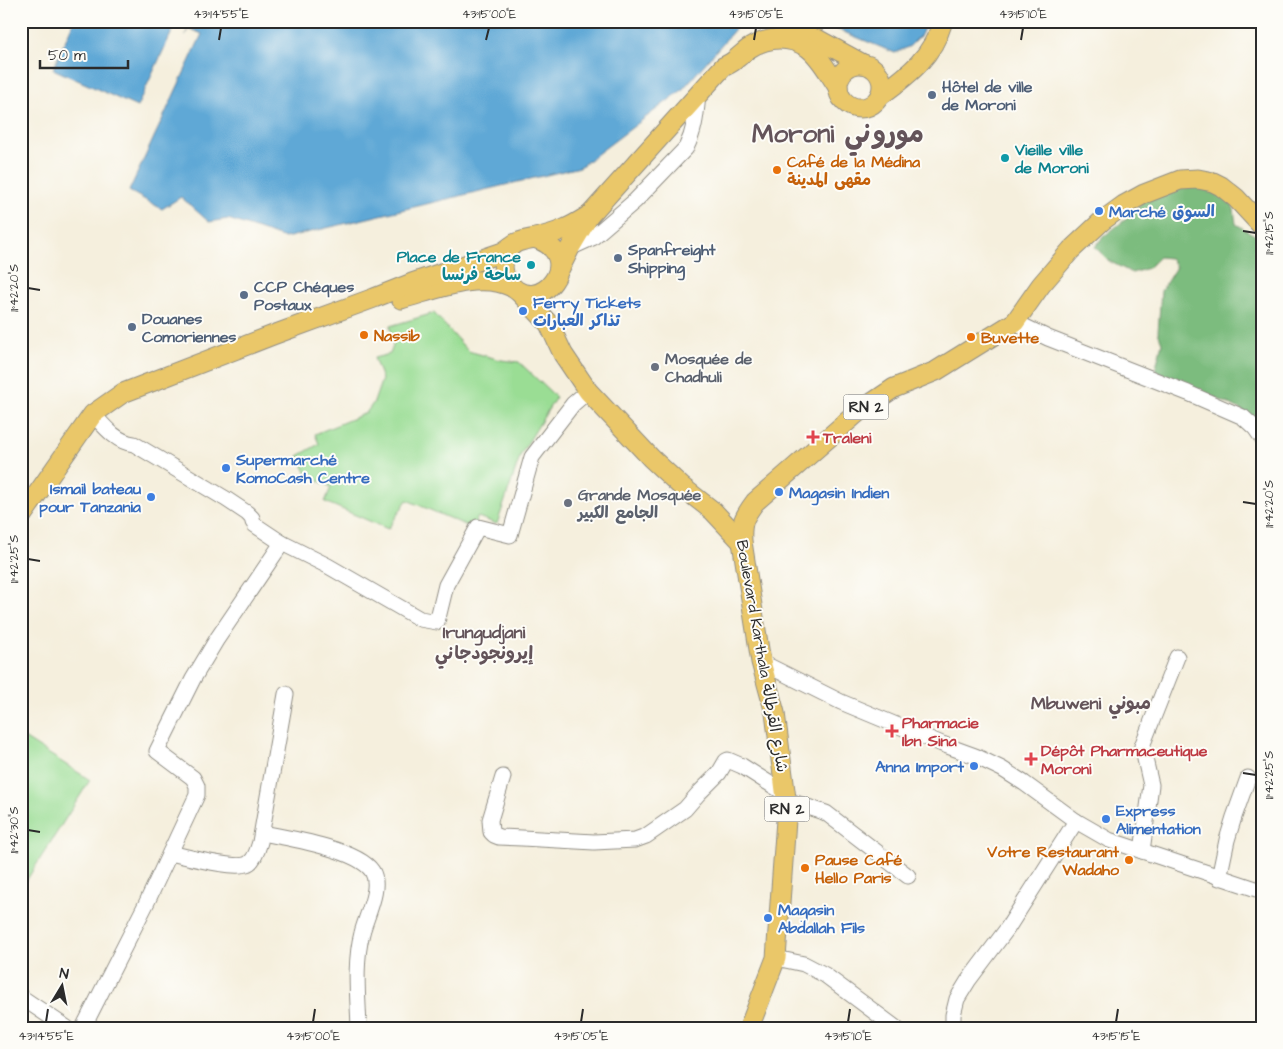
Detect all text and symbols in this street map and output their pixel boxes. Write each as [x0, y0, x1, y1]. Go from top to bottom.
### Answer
text: 43°14'55"E [193, 6, 249, 23]
text: 43°15'00"E [462, 6, 516, 23]
text: 43°15'05"E [729, 6, 783, 23]
text: 43°15'10"E [999, 6, 1047, 23]
scale bar [40, 38, 128, 70]
text: 50 m [48, 45, 86, 66]
place label: Hôtel de ville de Moroni [941, 76, 1033, 116]
marker: Hôtel de ville de Moroni [926, 89, 938, 101]
district label: Moroni موروني [752, 116, 924, 157]
place label: Vieille ville de Moroni [1014, 139, 1089, 179]
place label: Café de la Médina مقهى المدينة [787, 151, 921, 191]
marker: Vieille ville de Moroni [999, 152, 1011, 164]
marker: Café de la Médina مقهى المدينة [771, 164, 783, 176]
place label: Marché السوق [1109, 201, 1215, 223]
marker: Marché السوق [1093, 205, 1105, 217]
text: 11°42'15"S [1261, 211, 1278, 255]
place label: Spanfreight Shipping [627, 239, 716, 281]
place label: Place de France ساحة فرنسا [397, 246, 521, 286]
marker: Spanfreight Shipping [612, 252, 624, 264]
marker: Place de France ساحة فرنسا [525, 259, 537, 271]
text: 11°42'20"S [6, 264, 23, 312]
place label: CCP Chéques Postaux [254, 276, 354, 316]
marker: CCP Chéques Postaux [238, 289, 250, 301]
place label: Ferry Tickets تذاكر العبارات [533, 292, 641, 332]
marker: Ferry Tickets تذاكر العبارات [517, 305, 529, 317]
place label: Douanes Comoriennes [142, 308, 236, 348]
marker: Douanes Comoriennes [126, 321, 138, 333]
place label: Nassib [374, 325, 420, 347]
place label: Buvette [981, 327, 1039, 349]
marker: Nassib [358, 329, 370, 341]
marker: Buvette [965, 331, 977, 343]
place label: Mosquée de Chadhuli [665, 348, 753, 388]
marker: Mosquée de Chadhuli [649, 361, 661, 373]
road number: RN 2 [844, 394, 888, 420]
place label: Traleni [822, 427, 872, 449]
marker: Traleni [807, 431, 819, 443]
place label: Supermarché KomoCash Centre [235, 449, 370, 489]
marker: Supermarché KomoCash Centre [220, 462, 232, 474]
place label: Ismail bateau pour Tanzania [39, 478, 142, 518]
text: 11°42'20"S [1261, 480, 1278, 528]
place label: Magasin Indien [789, 482, 889, 506]
place label: Grande Mosquée الجامع الكبير [576, 484, 702, 524]
marker: Magasin Indien [773, 486, 785, 498]
marker: Ismail bateau pour Tanzania [145, 491, 157, 503]
marker: Grande Mosquée الجامع الكبير [562, 497, 574, 509]
text: 11°42'25"S [6, 534, 23, 583]
street label: Boulevard Karthala شارع القرطالة [731, 538, 793, 774]
district label: Irungudjani إيرونجودجاني [435, 620, 533, 669]
district label: Mbuweni مبوني [1031, 691, 1151, 719]
place label: Pharmacie Ibn Sina [902, 712, 979, 752]
marker: Pharmacie Ibn Sina [886, 725, 898, 737]
place label: Dépôt Pharmaceutique Moroni [1041, 740, 1208, 780]
text: 11°42'25"S [1261, 750, 1278, 799]
marker: Dépôt Pharmaceutique Moroni [1025, 753, 1037, 765]
place label: Anna Import [875, 756, 965, 778]
marker: Anna Import [968, 760, 980, 772]
road number: RN 2 [764, 796, 810, 822]
place label: Express Alimentation [1116, 800, 1201, 840]
text: 11°42'30"S [6, 806, 23, 853]
marker: Express Alimentation [1100, 813, 1112, 825]
place label: Votre Restaurant Wadaho [986, 841, 1120, 881]
place label: Pause Café Hello Paris [815, 849, 903, 889]
marker: Votre Restaurant Wadaho [1123, 854, 1135, 866]
marker: Pause Café Hello Paris [799, 862, 811, 874]
place label: Magasin Abdallah Fils [778, 899, 865, 939]
marker: Magasin Abdallah Fils [762, 912, 774, 924]
north arrow [38, 962, 88, 1012]
text: N [58, 964, 70, 985]
text: 43°14'55"E [18, 1028, 74, 1045]
text: 43°15'00"E [286, 1028, 340, 1045]
text: 43°15'05"E [554, 1028, 608, 1045]
text: 43°15'10"E [824, 1028, 872, 1045]
text: 43°15'15"E [1092, 1028, 1140, 1045]

